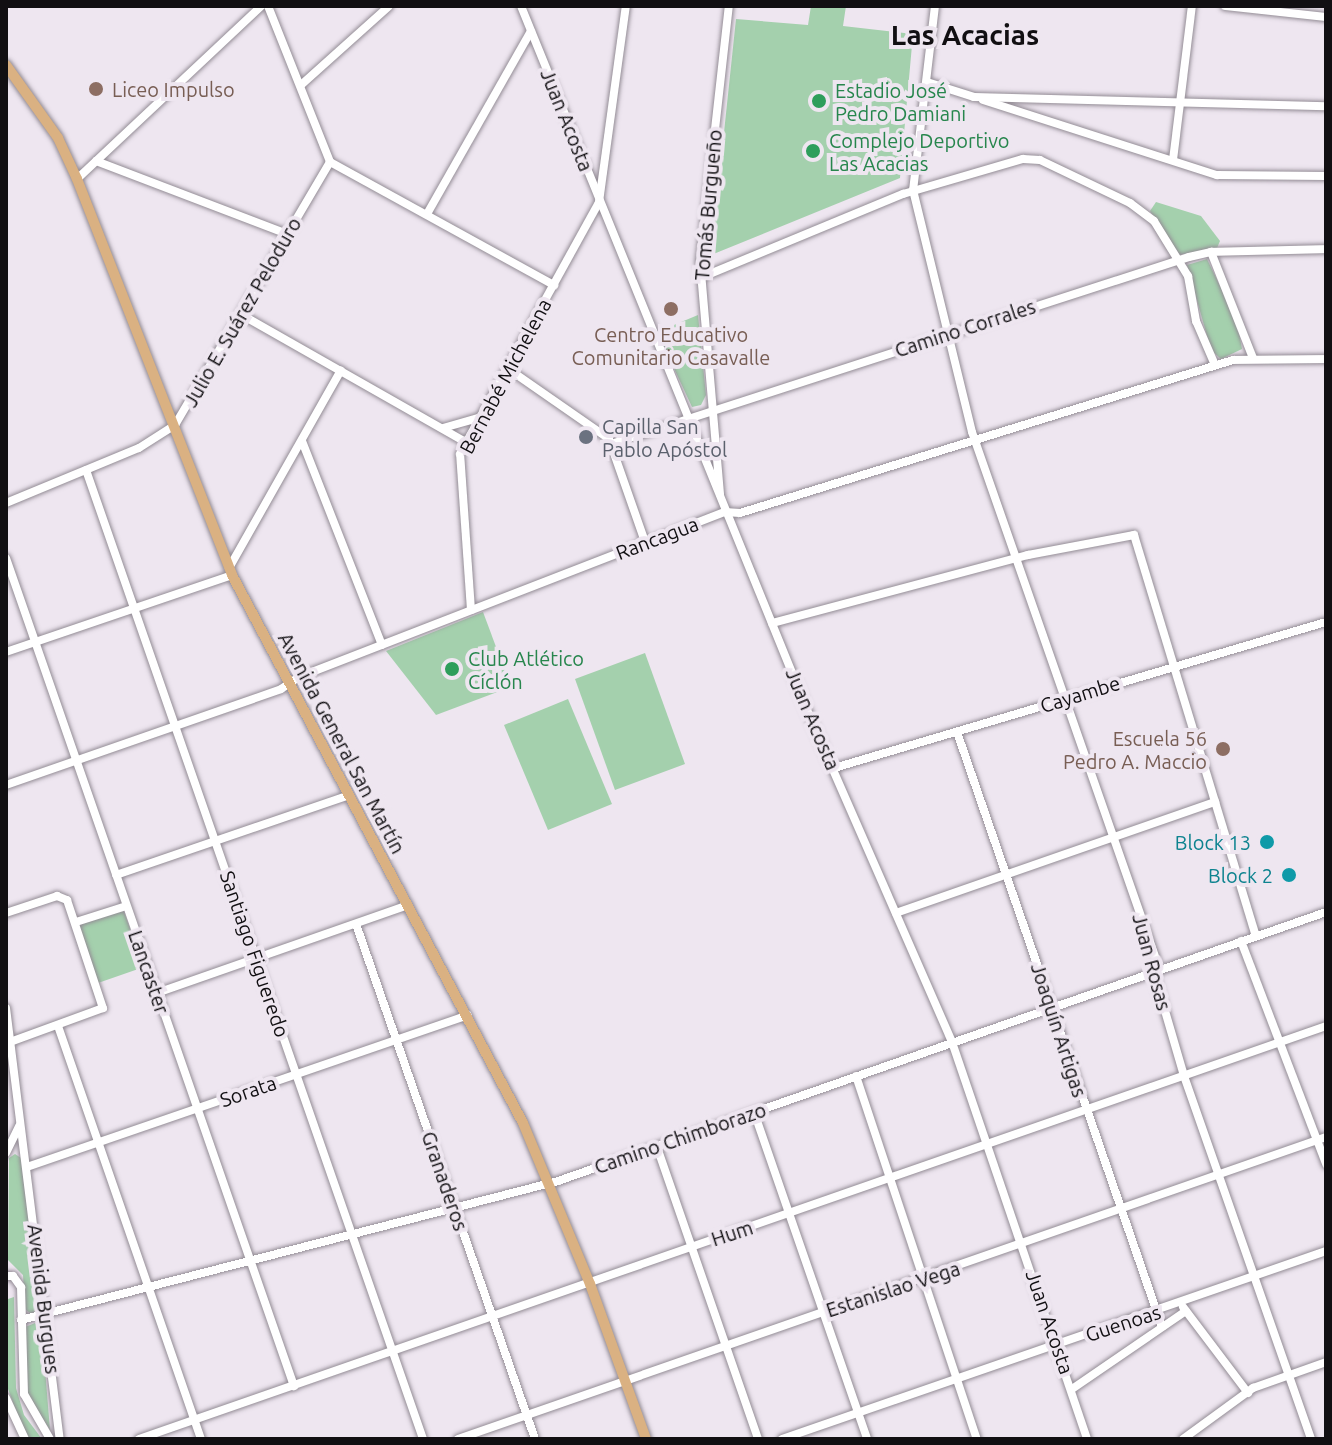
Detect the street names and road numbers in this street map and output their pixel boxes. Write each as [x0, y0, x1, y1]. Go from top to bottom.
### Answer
street label: Juan Acosta [536, 65, 598, 175]
street label: Tomás Burgueño [689, 129, 727, 281]
street label: Julio E. Suárez Peloduro [178, 213, 306, 411]
street label: Bernabé Michelena [454, 294, 556, 458]
street label: Camino Corrales [892, 294, 1038, 362]
street label: Rancagua [612, 511, 702, 565]
street label: Avenida General San Martín [273, 628, 411, 858]
street label: Juan Acosta [781, 664, 845, 774]
street label: Cayambe [1037, 670, 1123, 718]
street label: Santiago Figueredo [215, 868, 295, 1040]
street label: Juan Rosas [1128, 911, 1176, 1013]
street label: Lancaster [124, 927, 174, 1017]
street label: Joaquín Artigas [1026, 960, 1092, 1100]
street label: Sorata [217, 1070, 279, 1112]
street label: Camino Chimborazo [591, 1097, 769, 1179]
street label: Granaderos [417, 1128, 473, 1234]
street label: Hum [708, 1215, 756, 1251]
street label: Avenida Burgues [23, 1223, 65, 1375]
street label: Estanislao Vega [823, 1256, 963, 1322]
street label: Juan Acosta [1021, 1267, 1079, 1377]
street label: Guenoas [1082, 1300, 1164, 1346]

